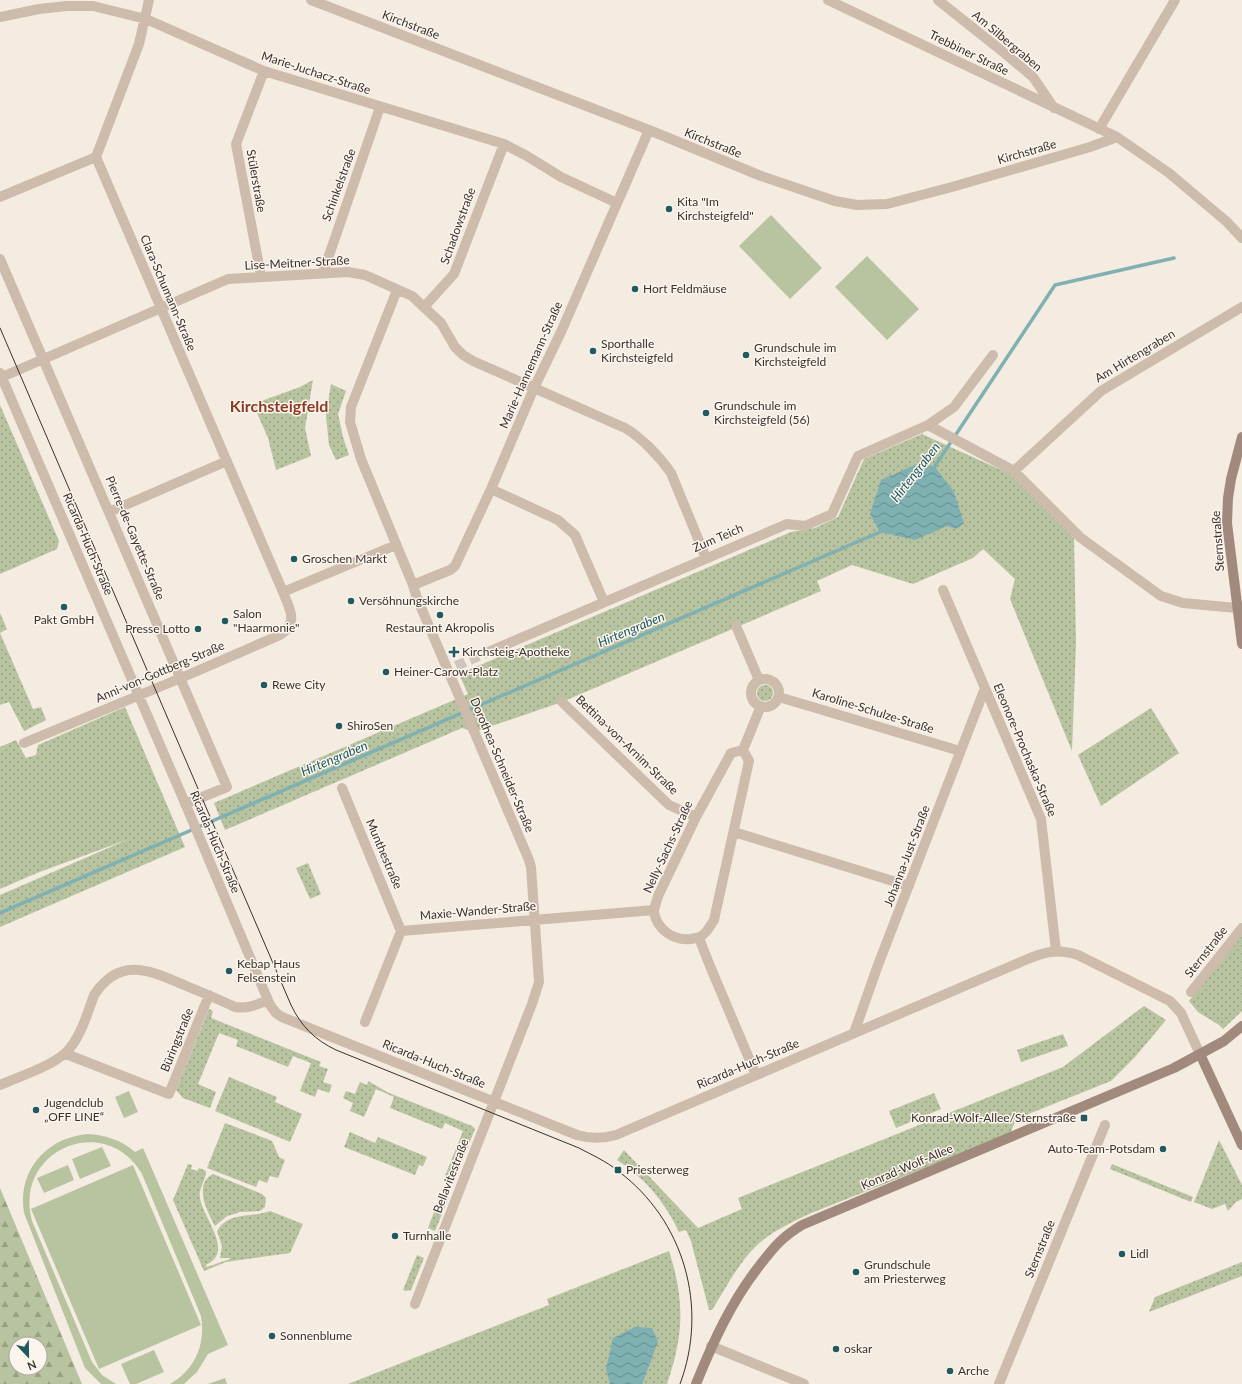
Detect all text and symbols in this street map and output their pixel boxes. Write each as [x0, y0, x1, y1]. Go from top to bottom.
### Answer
street label: Kirchstraße [380, 7, 442, 42]
street label: Am Silbergraben [969, 7, 1045, 74]
street label: Trebbiner Straße [927, 27, 1012, 78]
street label: Marie-Juchacz-Straße [260, 48, 373, 97]
street label: Kirchstraße [682, 124, 744, 161]
street label: Kirchstraße [996, 136, 1058, 167]
street label: Schinkelstraße [318, 146, 359, 223]
street label: Stülerstraße [244, 148, 269, 214]
street label: Schadowstraße [437, 185, 478, 266]
place label: Kita "Im Kirchsteigfeld" [677, 194, 754, 223]
marker: Kita "Im Kirchsteigfeld" [664, 204, 674, 214]
street label: Clara-Schumann-Straße [137, 232, 200, 353]
street label: Lise-Meitner-Straße [244, 252, 350, 273]
place label: Hort Feldmäuse [643, 281, 727, 296]
marker: Hort Feldmäuse [630, 284, 640, 294]
street label: Marie-Hannemann-Straße [496, 299, 565, 431]
street label: Am Hirtengraben [1092, 326, 1178, 385]
place label: Sporthalle Kirchsteigfeld [601, 336, 673, 365]
place label: Grundschule im Kirchsteigfeld [754, 340, 837, 369]
marker: Sporthalle Kirchsteigfeld [588, 346, 598, 356]
marker: Grundschule im Kirchsteigfeld [741, 350, 751, 360]
district label: Kirchsteigfeld [230, 396, 328, 415]
place label: Grundschule im Kirchsteigfeld (56) [714, 398, 810, 427]
marker: Grundschule im Kirchsteigfeld (56) [701, 408, 711, 418]
water label: Hirtengraben [887, 439, 943, 505]
street label: Pierre-de-Gayette-Straße [103, 474, 168, 602]
street label: Ricarda-Huch-Straße [60, 490, 117, 597]
street label: Sternstraße [1208, 510, 1227, 572]
street label: Zum Teich [690, 520, 745, 555]
place label: Groschen Markt [302, 551, 388, 566]
marker: Groschen Markt [289, 554, 299, 564]
place label: Versöhnungskirche [359, 593, 459, 608]
marker: Versöhnungskirche [346, 596, 356, 606]
marker: Pakt GmbH [59, 602, 69, 612]
place label: Salon "Haarmonie" [233, 606, 300, 635]
water label: Hirtengraben [595, 608, 667, 650]
marker: Restaurant Akropolis [435, 610, 445, 620]
place label: Pakt GmbH [34, 612, 94, 627]
marker: Salon "Haarmonie" [220, 616, 230, 626]
place label: Restaurant Akropolis [386, 620, 495, 635]
place label: Presse Lotto [125, 621, 190, 636]
marker: Presse Lotto [193, 624, 203, 634]
street label: Anni-von-Gottberg-Straße [93, 638, 226, 705]
place label: Kirchsteig-Apotheke [462, 644, 570, 659]
marker: Kirchsteig-Apotheke [449, 647, 459, 657]
place label: Heiner-Carow-Platz [394, 664, 499, 679]
marker: Heiner-Carow-Platz [381, 667, 391, 677]
place label: Rewe City [272, 677, 326, 692]
marker: Rewe City [259, 680, 269, 690]
street label: Eleonore-Prochaska-Straße [991, 681, 1060, 819]
street label: Karoline-Schulze-Straße [810, 685, 936, 736]
street label: Bettina-von-Arnim-Straße [573, 692, 682, 798]
street label: Dorothea-Schneider-Straße [467, 695, 538, 834]
place label: ShiroSen [347, 718, 393, 733]
marker: ShiroSen [334, 721, 344, 731]
water label: Hirtengraben [298, 737, 370, 779]
street label: Ricarda-Huch-Straße [187, 788, 244, 895]
street label: Nelly-Sachs-Straße [640, 798, 696, 895]
street label: Johanna-Just-Straße [880, 803, 933, 909]
street label: Munthestraße [363, 816, 406, 891]
street label: Maxie-Wander-Straße [419, 898, 537, 923]
street label: Sternstraße [1181, 923, 1230, 980]
place label: Kebap Haus Felsenstein [237, 956, 300, 985]
marker: Kebap Haus Felsenstein [224, 966, 234, 976]
street label: Büringstraße [157, 1006, 196, 1074]
street label: Ricarda-Huch-Straße [694, 1035, 801, 1092]
street label: Ricarda-Huch-Straße [380, 1036, 488, 1091]
place label: Jugendclub „OFF LINE“ [44, 1095, 104, 1124]
marker: Jugendclub „OFF LINE“ [31, 1105, 41, 1115]
place label: Konrad-Wolf-Allee/Sternstraße [911, 1110, 1076, 1125]
marker: Konrad-Wolf-Allee/Sternstraße [1079, 1113, 1089, 1123]
street label: Bellavitestraße [430, 1137, 472, 1215]
street label: Konrad-Wolf-Allee [859, 1140, 955, 1193]
place label: Auto-Team-Potsdam [1048, 1141, 1155, 1156]
marker: Auto-Team-Potsdam [1158, 1144, 1168, 1154]
place label: Priesterweg [626, 1162, 689, 1177]
marker: Priesterweg [613, 1165, 623, 1175]
street label: Sternstraße [1021, 1218, 1058, 1280]
place label: Turnhalle [403, 1228, 451, 1243]
marker: Turnhalle [390, 1231, 400, 1241]
place label: Lidl [1130, 1246, 1149, 1261]
marker: Lidl [1117, 1249, 1127, 1259]
place label: Grundschule am Priesterweg [864, 1257, 946, 1286]
marker: Grundschule am Priesterweg [851, 1267, 861, 1277]
place label: Sonnenblume [280, 1328, 352, 1343]
marker: Sonnenblume [267, 1331, 277, 1341]
north arrow [8, 1336, 48, 1376]
place label: oskar [844, 1341, 873, 1356]
marker: oskar [831, 1344, 841, 1354]
text: N [26, 1358, 38, 1373]
place label: Arche [958, 1363, 989, 1378]
marker: Arche [945, 1366, 955, 1376]

